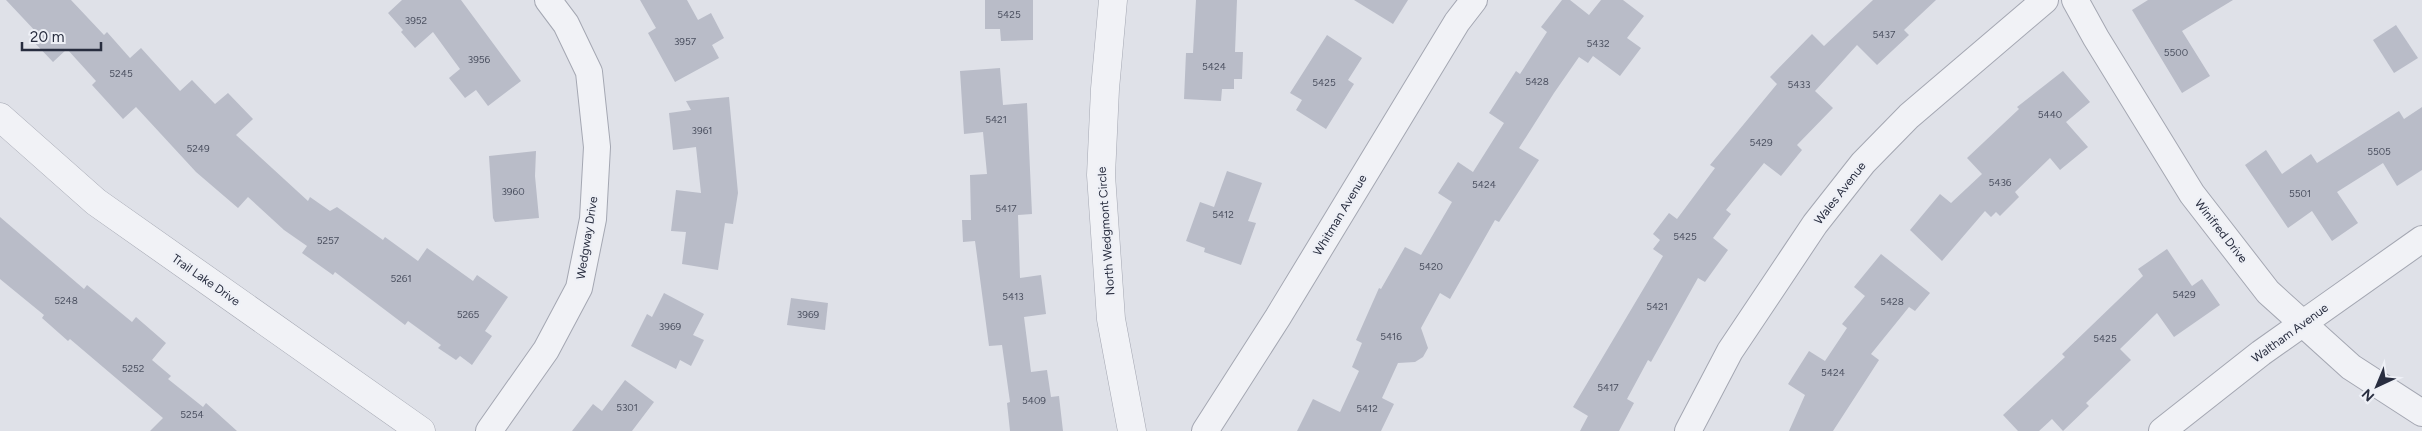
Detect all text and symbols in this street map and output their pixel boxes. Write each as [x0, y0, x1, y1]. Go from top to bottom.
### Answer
house number: 5425 [997, 8, 1021, 21]
house number: 3952 [405, 14, 427, 27]
scale bar [22, 20, 101, 52]
text: 20 m [30, 28, 64, 46]
house number: 5437 [1873, 28, 1896, 41]
house number: 3957 [674, 35, 697, 48]
house number: 5432 [1587, 37, 1610, 50]
house number: 5500 [2164, 46, 2188, 59]
house number: 3956 [468, 53, 491, 66]
house number: 5424 [1202, 60, 1226, 73]
house number: 5245 [109, 67, 133, 80]
house number: 5428 [1525, 75, 1549, 88]
house number: 5425 [1312, 76, 1336, 89]
house number: 5433 [1788, 78, 1810, 91]
house number: 5440 [2038, 108, 2062, 121]
house number: 5421 [985, 113, 1007, 126]
house number: 3961 [692, 124, 712, 137]
house number: 5429 [1749, 136, 1773, 149]
house number: 5249 [186, 142, 210, 155]
house number: 5505 [2367, 145, 2391, 158]
street label: Wales Avenue [1811, 159, 1869, 227]
street label: North Wedgmont Circle [1094, 166, 1117, 296]
street label: Whitman Avenue [1310, 172, 1370, 258]
house number: 5436 [1988, 176, 2012, 189]
house number: 5424 [1472, 178, 1496, 191]
house number: 3960 [501, 185, 525, 198]
house number: 5501 [2289, 187, 2311, 200]
street label: Wedgway Drive [574, 195, 601, 281]
street label: Winifred Drive [2192, 197, 2250, 266]
house number: 5417 [995, 202, 1017, 215]
house number: 5412 [1212, 208, 1234, 221]
house number: 5425 [1673, 230, 1697, 243]
house number: 5257 [317, 234, 340, 247]
street label: Trail Lake Drive [169, 251, 243, 309]
house number: 5420 [1419, 260, 1443, 273]
house number: 5261 [390, 272, 412, 285]
house number: 5429 [2172, 288, 2196, 301]
house number: 5413 [1002, 290, 1024, 303]
house number: 5248 [54, 294, 78, 307]
house number: 5428 [1880, 295, 1904, 308]
house number: 5421 [1646, 300, 1668, 313]
street label: Waltham Avenue [2249, 300, 2331, 365]
house number: 5265 [457, 308, 480, 321]
house number: 3969 [797, 308, 820, 321]
house number: 3969 [659, 320, 682, 333]
house number: 5416 [1380, 330, 1402, 343]
house number: 5425 [2093, 332, 2117, 345]
north arrow [2352, 361, 2402, 411]
house number: 5252 [122, 362, 144, 375]
house number: 5424 [1821, 366, 1845, 379]
house number: 5417 [1597, 381, 1619, 394]
text: N [2359, 385, 2378, 405]
house number: 5409 [1022, 394, 1046, 407]
house number: 5301 [616, 401, 638, 414]
house number: 5412 [1356, 402, 1378, 415]
house number: 5254 [180, 408, 204, 421]

